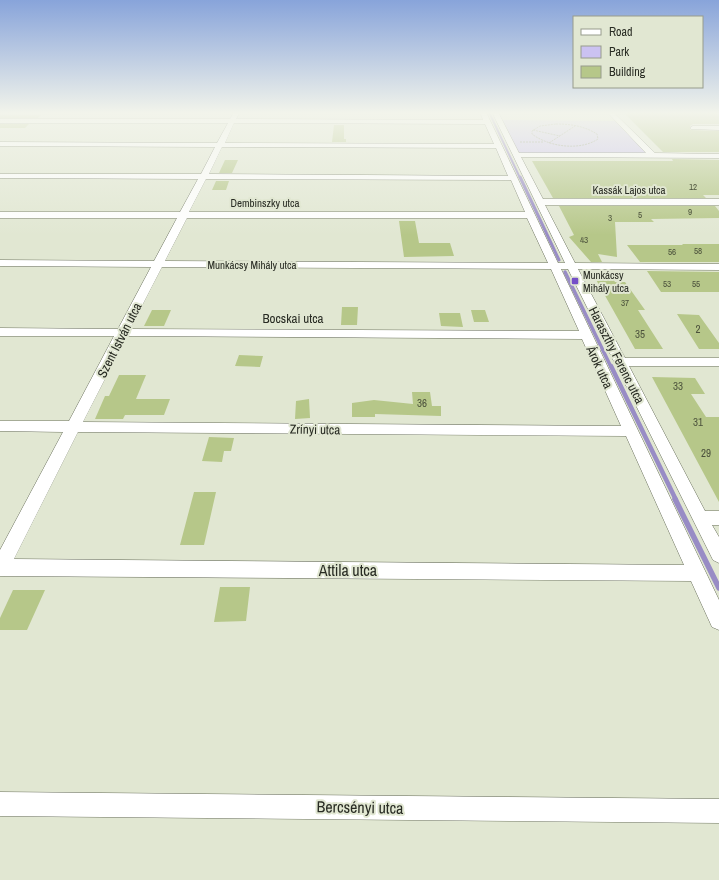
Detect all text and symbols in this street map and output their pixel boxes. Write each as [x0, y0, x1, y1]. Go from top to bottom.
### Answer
legend [573, 16, 703, 88]
text: Road [609, 24, 633, 40]
text: Park [609, 44, 629, 60]
text: Building [609, 64, 646, 80]
house number: 12 [689, 181, 697, 193]
street label: Kassák Lajos utca [592, 183, 666, 197]
street label: Dembinszky utca [230, 196, 300, 210]
house number: 9 [688, 206, 692, 218]
house number: 5 [638, 209, 642, 221]
house number: 3 [608, 212, 612, 224]
house number: 43 [580, 234, 588, 246]
house number: 58 [694, 245, 702, 257]
house number: 56 [668, 246, 676, 258]
street label: Munkácsy Mihály utca [207, 258, 297, 272]
place label: Munkácsy Mihály utca [583, 268, 629, 295]
marker: Munkácsy Mihály utca [570, 276, 580, 286]
house number: 53 [663, 278, 671, 290]
house number: 55 [692, 278, 700, 290]
house number: 37 [621, 297, 629, 309]
street label: Szent István utca [93, 300, 146, 381]
street label: Haraszthy Ferenc utca [585, 304, 648, 407]
street label: Bocskai utca [262, 310, 324, 327]
house number: 2 [695, 322, 701, 336]
house number: 35 [635, 327, 645, 341]
street label: Árok utca [582, 342, 617, 391]
house number: 33 [673, 379, 683, 393]
house number: 36 [417, 396, 427, 410]
house number: 31 [693, 415, 703, 429]
street label: Zrínyi utca [290, 421, 340, 438]
house number: 29 [701, 446, 711, 460]
street label: Attila utca [318, 559, 378, 581]
street label: Bercsényi utca [316, 795, 404, 819]

